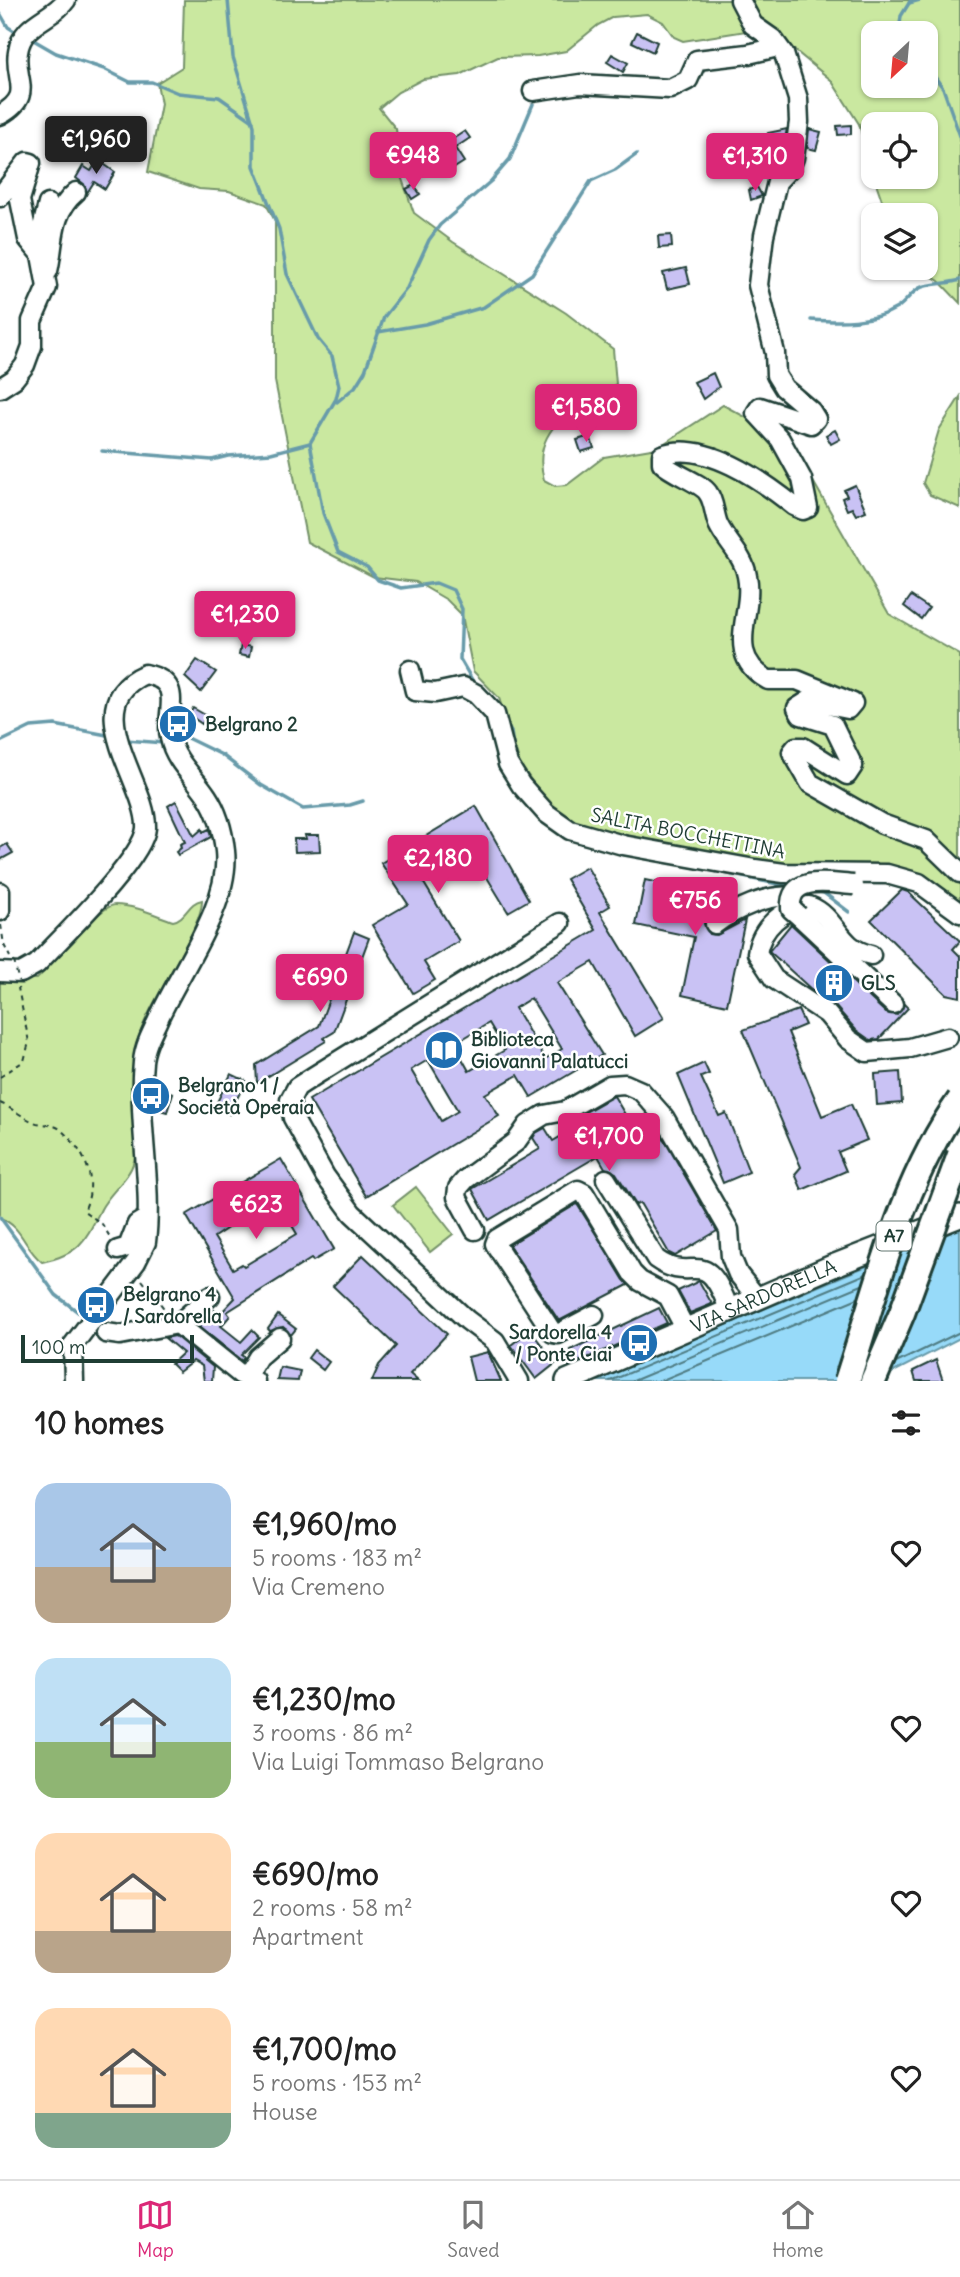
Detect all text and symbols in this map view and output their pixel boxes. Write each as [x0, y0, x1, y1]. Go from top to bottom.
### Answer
north arrow [861, 21, 938, 98]
map controls [861, 21, 938, 280]
button: locate [861, 112, 938, 189]
pin: €1,960 [39, 116, 153, 176]
text: €1,960 [61, 124, 131, 153]
pin: €948 [372, 132, 454, 192]
pin: €1,310 [698, 134, 812, 193]
text: €948 [386, 140, 440, 169]
text: €1,310 [722, 141, 788, 170]
button: layers [861, 203, 938, 280]
pin: €1,580 [529, 384, 643, 444]
text: €1,580 [551, 392, 621, 421]
pin: €1,230 [188, 592, 302, 651]
text: €1,230 [210, 599, 280, 628]
bus stop icon: Belgrano 2 [157, 703, 199, 745]
place label: Belgrano 2 [205, 712, 298, 736]
street label: SALITA BOCCHETTINA [589, 802, 787, 864]
pin: €2,180 [381, 836, 495, 895]
text: €2,180 [404, 843, 472, 872]
pin: €756 [654, 878, 736, 937]
text: €756 [669, 885, 721, 914]
pin: €690 [279, 954, 361, 1014]
text: €690 [292, 962, 348, 991]
building icon: GLS [813, 962, 855, 1004]
place label: GLS [861, 971, 896, 995]
place label: Biblioteca Giovanni Palatucci [471, 1027, 628, 1073]
library icon: Biblioteca Giovanni Palatucci [423, 1029, 465, 1071]
place label: Belgrano 1 / Società Operaia [178, 1073, 315, 1119]
bus stop icon: Belgrano 1 / Società Operaia [130, 1075, 172, 1117]
pin: €1,700 [552, 1114, 666, 1173]
text: €1,700 [574, 1121, 644, 1150]
pin: €623 [215, 1182, 297, 1241]
text: €623 [229, 1189, 283, 1218]
road number: A7 [876, 1222, 912, 1251]
street label: VIA SARDORELLA [687, 1254, 840, 1338]
place label: Belgrano 4 / Sardorella [123, 1282, 222, 1328]
bus stop icon: Belgrano 4 / Sardorella [75, 1284, 117, 1326]
place label: Sardorella 4 / Ponte Ciai [509, 1320, 612, 1366]
bus stop icon: Sardorella 4 / Ponte Ciai [618, 1322, 660, 1364]
scale bar [21, 1332, 194, 1364]
text: 100 m [32, 1335, 86, 1359]
text: 10 homes [35, 1404, 164, 1442]
icon: filters [887, 1404, 925, 1442]
text: €1,960/mo [252, 1505, 397, 1543]
icon: home [91, 1511, 175, 1595]
icon: heart [887, 1534, 925, 1572]
text: 5 rooms · 183 m² [252, 1543, 422, 1572]
text: Via Cremeno [252, 1572, 385, 1601]
text: €1,230/mo [252, 1680, 396, 1718]
icon: home [91, 1686, 175, 1770]
icon: heart [887, 1709, 925, 1747]
text: 3 rooms · 86 m² [252, 1718, 413, 1747]
text: Via Luigi Tommaso Belgrano [252, 1747, 544, 1776]
text: €690/mo [252, 1855, 379, 1893]
icon: home [91, 1861, 175, 1945]
icon: heart [887, 1884, 925, 1922]
text: 2 rooms · 58 m² [252, 1893, 413, 1922]
text: Apartment [252, 1922, 364, 1951]
text: €1,700/mo [252, 2030, 397, 2068]
icon: home [91, 2036, 175, 2120]
icon: heart [887, 2059, 925, 2097]
text: 5 rooms · 153 m² [252, 2068, 422, 2097]
text: House [252, 2097, 318, 2126]
tab: Map [136, 2196, 174, 2262]
tab: Saved [447, 2196, 499, 2262]
tab: Home [772, 2196, 824, 2262]

